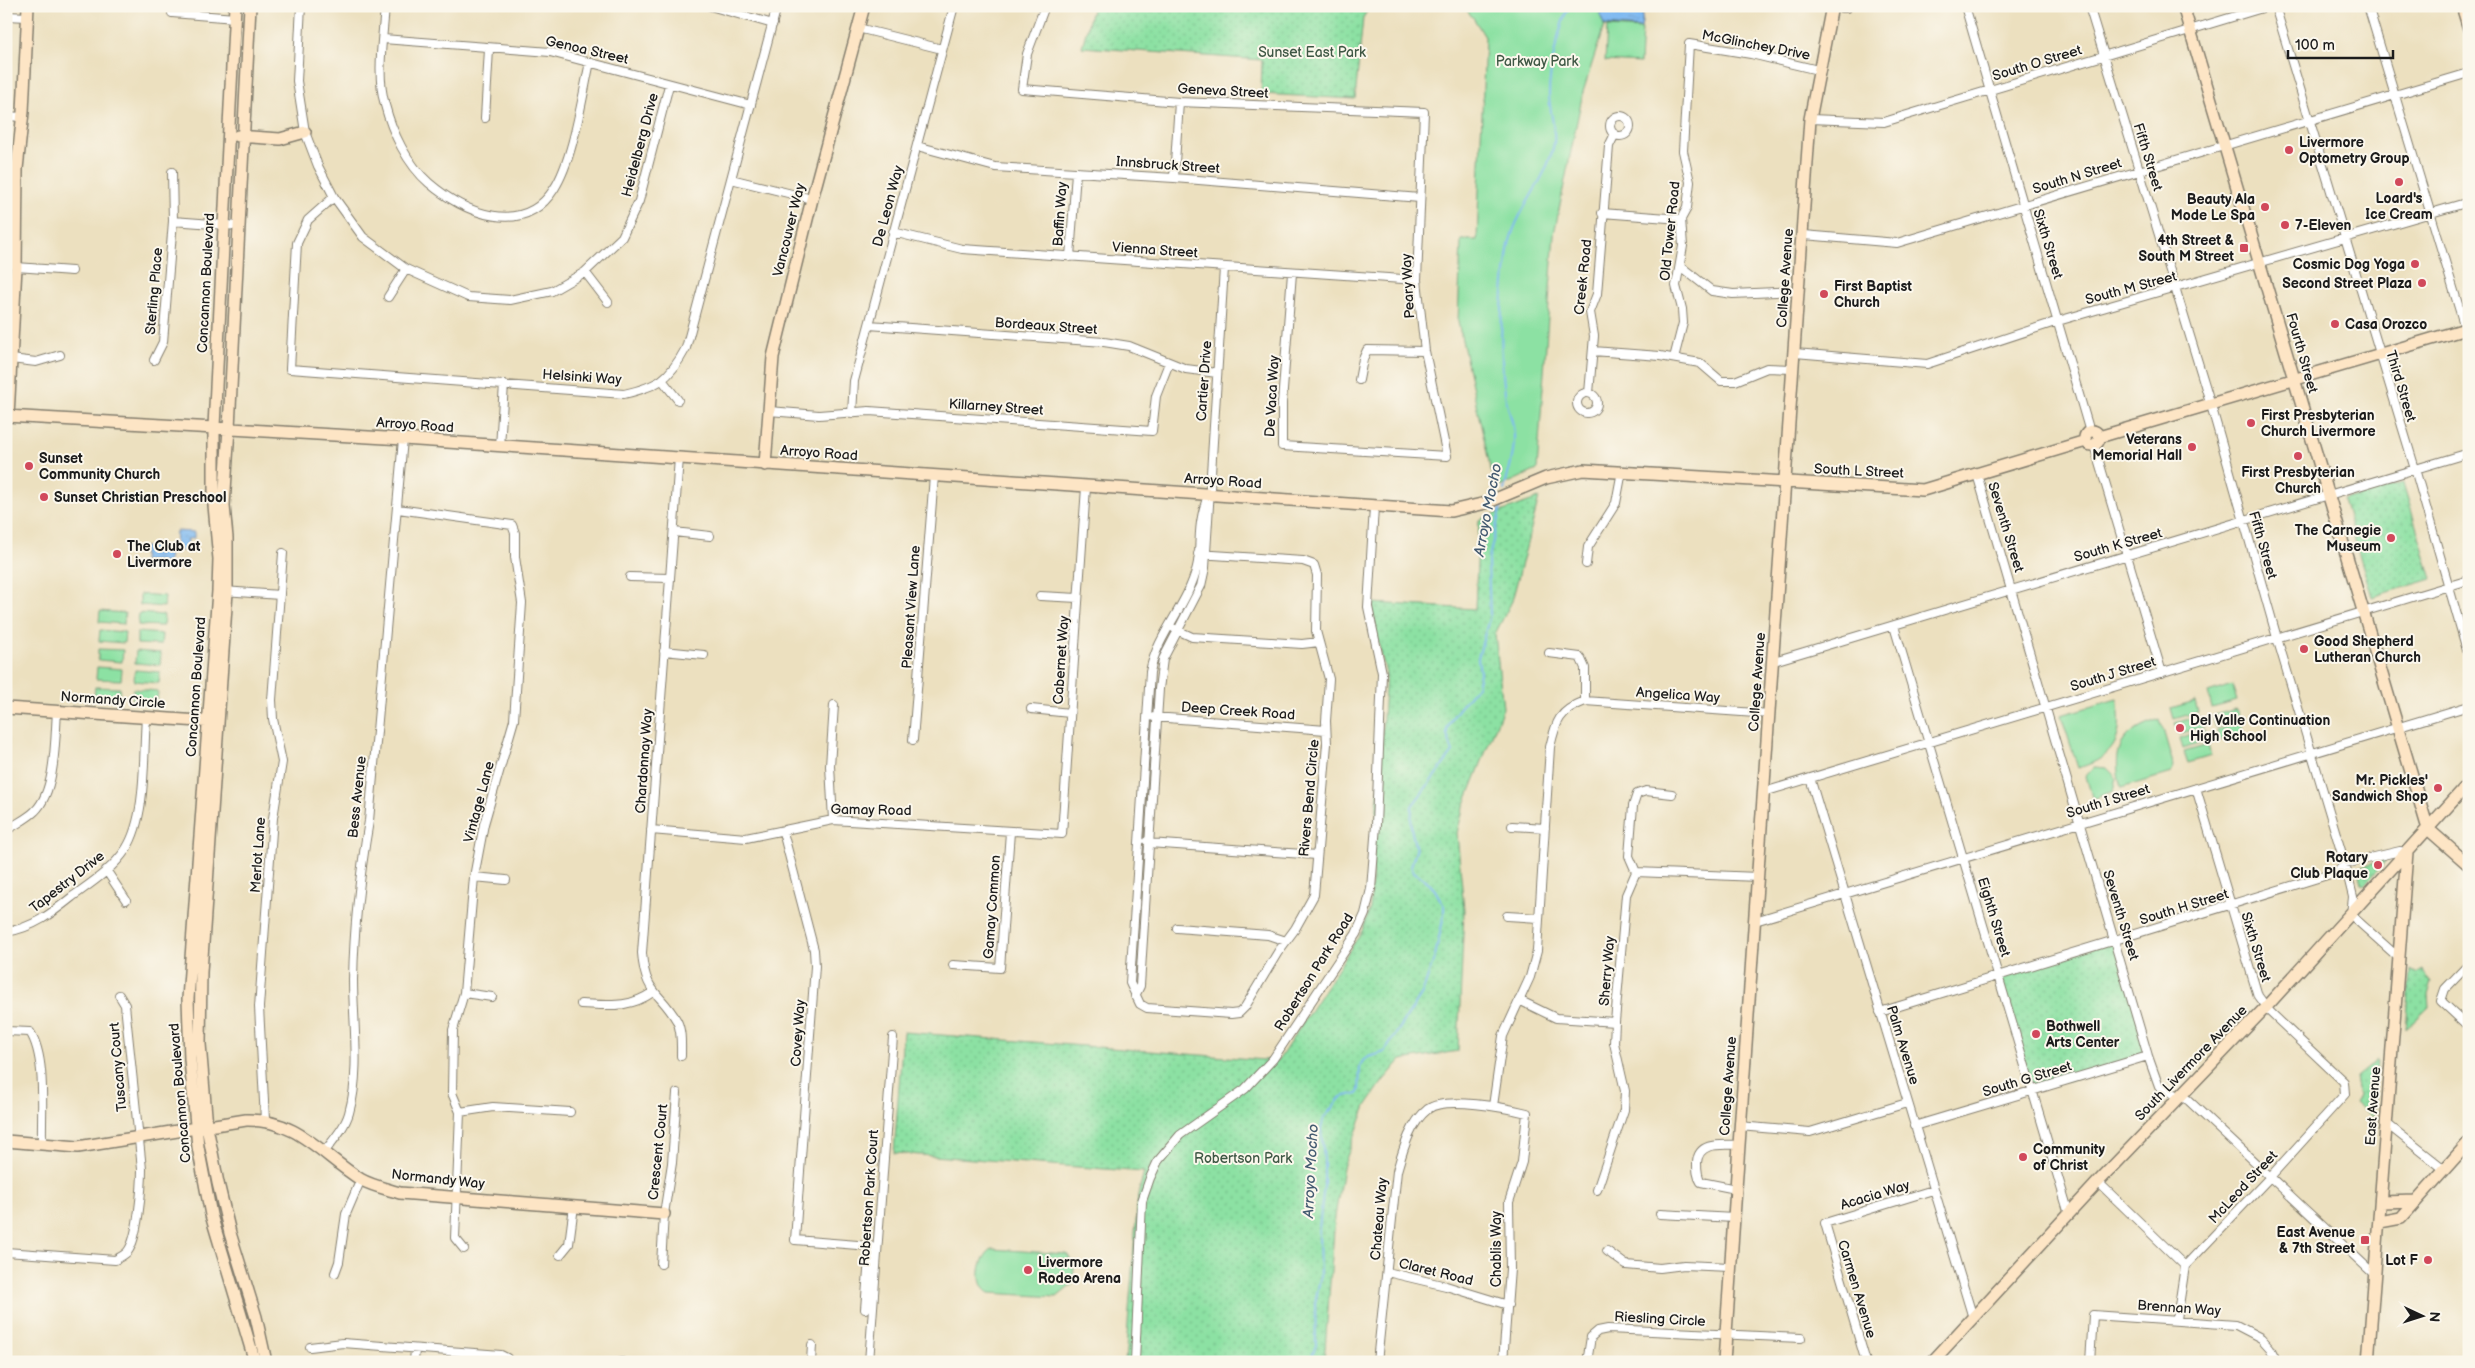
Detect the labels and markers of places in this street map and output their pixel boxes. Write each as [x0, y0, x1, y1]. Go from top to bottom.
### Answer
place label: Livermore Optometry Group [2299, 134, 2409, 167]
marker: Livermore Optometry Group [2283, 144, 2295, 156]
marker: Loard's Ice Cream [2393, 176, 2405, 188]
place label: Loard's Ice Cream [2365, 190, 2433, 223]
place label: Beauty Ala Mode Le Spa [2171, 191, 2255, 224]
marker: Beauty Ala Mode Le Spa [2259, 201, 2271, 213]
place label: 7-Eleven [2295, 217, 2352, 234]
marker: 7-Eleven [2279, 219, 2291, 231]
place label: 4th Street & South M Street [2139, 232, 2234, 265]
marker: 4th Street & South M Street [2238, 242, 2250, 254]
place label: Cosmic Dog Yoga [2293, 256, 2405, 273]
marker: Cosmic Dog Yoga [2409, 258, 2421, 270]
place label: Second Street Plaza [2282, 275, 2412, 292]
marker: Second Street Plaza [2416, 277, 2428, 289]
place label: First Baptist Church [1834, 278, 1912, 311]
marker: First Baptist Church [1818, 288, 1830, 300]
place label: Casa Orozco [2345, 316, 2427, 333]
marker: Casa Orozco [2329, 318, 2341, 330]
place label: First Presbyterian Church Livermore [2261, 407, 2375, 440]
marker: First Presbyterian Church Livermore [2245, 417, 2257, 429]
place label: Veterans Memorial Hall [2092, 431, 2182, 464]
marker: Veterans Memorial Hall [2186, 441, 2198, 453]
place label: Sunset Community Church [39, 450, 160, 483]
marker: First Presbyterian Church [2292, 450, 2304, 462]
marker: Sunset Community Church [23, 460, 35, 472]
place label: First Presbyterian Church [2241, 464, 2355, 497]
place label: Sunset Christian Preschool [54, 489, 227, 506]
marker: Sunset Christian Preschool [38, 491, 50, 503]
place label: The Carnegie Museum [2295, 522, 2381, 555]
marker: The Carnegie Museum [2385, 532, 2397, 544]
place label: The Club at Livermore [127, 538, 201, 571]
marker: The Club at Livermore [111, 548, 123, 560]
place label: Good Shepherd Lutheran Church [2314, 633, 2421, 666]
marker: Good Shepherd Lutheran Church [2298, 643, 2310, 655]
place label: Del Valle Continuation High School [2190, 712, 2330, 745]
marker: Del Valle Continuation High School [2174, 722, 2186, 734]
place label: Mr. Pickles' Sandwich Shop [2332, 772, 2428, 805]
marker: Mr. Pickles' Sandwich Shop [2432, 782, 2444, 794]
place label: Rotary Club Plaque [2290, 849, 2369, 882]
marker: Rotary Club Plaque [2372, 859, 2384, 871]
place label: Bothwell Arts Center [2045, 1018, 2120, 1051]
marker: Bothwell Arts Center [2030, 1028, 2042, 1040]
place label: Community of Christ [2033, 1141, 2106, 1174]
marker: Community of Christ [2017, 1151, 2029, 1163]
place label: East Avenue & 7th Street [2277, 1224, 2355, 1257]
marker: East Avenue & 7th Street [2359, 1234, 2371, 1246]
place label: Lot F [2385, 1252, 2419, 1269]
place label: Livermore Rodeo Arena [1038, 1254, 1121, 1287]
marker: Lot F [2422, 1254, 2434, 1266]
marker: Livermore Rodeo Arena [1022, 1264, 1034, 1276]

